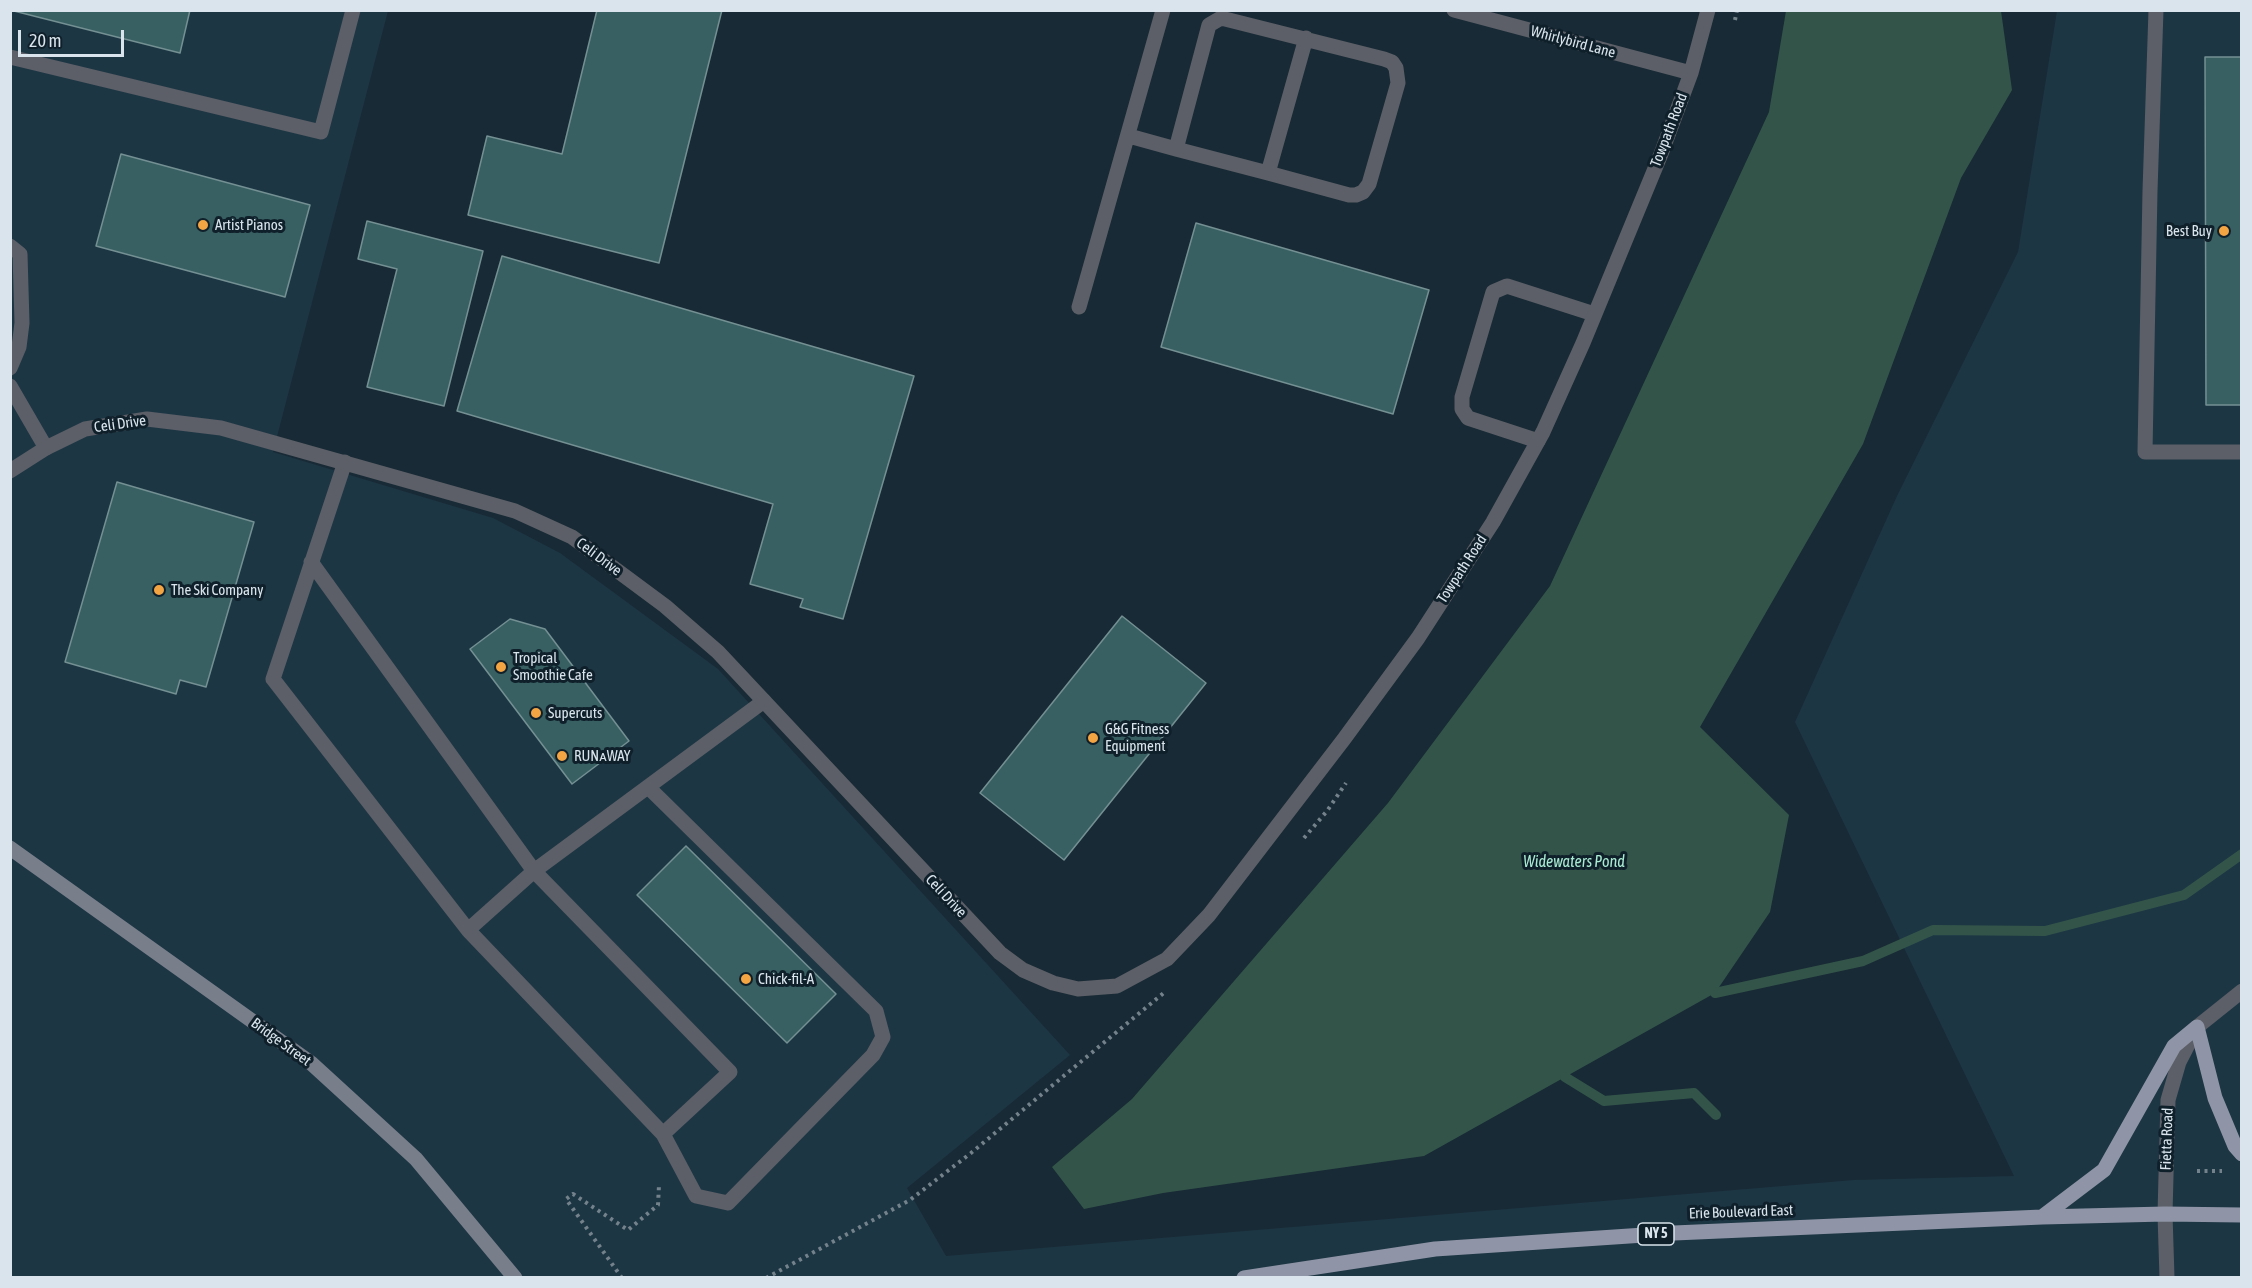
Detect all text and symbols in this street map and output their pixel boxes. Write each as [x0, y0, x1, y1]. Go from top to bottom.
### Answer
scale bar [21, 18, 128, 56]
street label: Whirlybird Lane [1529, 22, 1617, 62]
text: 20 m [29, 30, 61, 51]
street label: Towpath Road [1647, 90, 1691, 170]
place label: Artist Pianos [215, 216, 283, 234]
marker: Artist Pianos [196, 218, 210, 232]
place label: Best Buy [2166, 222, 2212, 240]
marker: Best Buy [2217, 224, 2231, 238]
street label: Celi Drive [93, 411, 147, 437]
street label: Towpath Road [1433, 531, 1491, 607]
street label: Celi Drive [573, 534, 625, 580]
place label: The Ski Company [171, 581, 264, 599]
marker: The Ski Company [152, 583, 166, 597]
place label: Tropical Smoothie Cafe [513, 649, 593, 684]
marker: Tropical Smoothie Cafe [494, 660, 508, 674]
place label: Supercuts [548, 704, 602, 722]
marker: Supercuts [529, 706, 543, 720]
place label: G&G Fitness Equipment [1105, 720, 1169, 755]
marker: G&G Fitness Equipment [1086, 731, 1100, 745]
place label: RUNᴀWAY [574, 747, 630, 765]
marker: RUNᴀWAY [555, 749, 569, 763]
water label: Widewaters Pond [1523, 852, 1625, 872]
street label: Celi Drive [922, 871, 970, 921]
place label: Chick-fil-A [758, 970, 814, 988]
marker: Chick-fil-A [739, 972, 753, 986]
street label: Bridge Street [247, 1014, 315, 1070]
street label: Fietta Road [2157, 1107, 2177, 1171]
street label: Erie Boulevard East [1688, 1201, 1794, 1223]
road number: NY 5 [1638, 1223, 1674, 1245]

